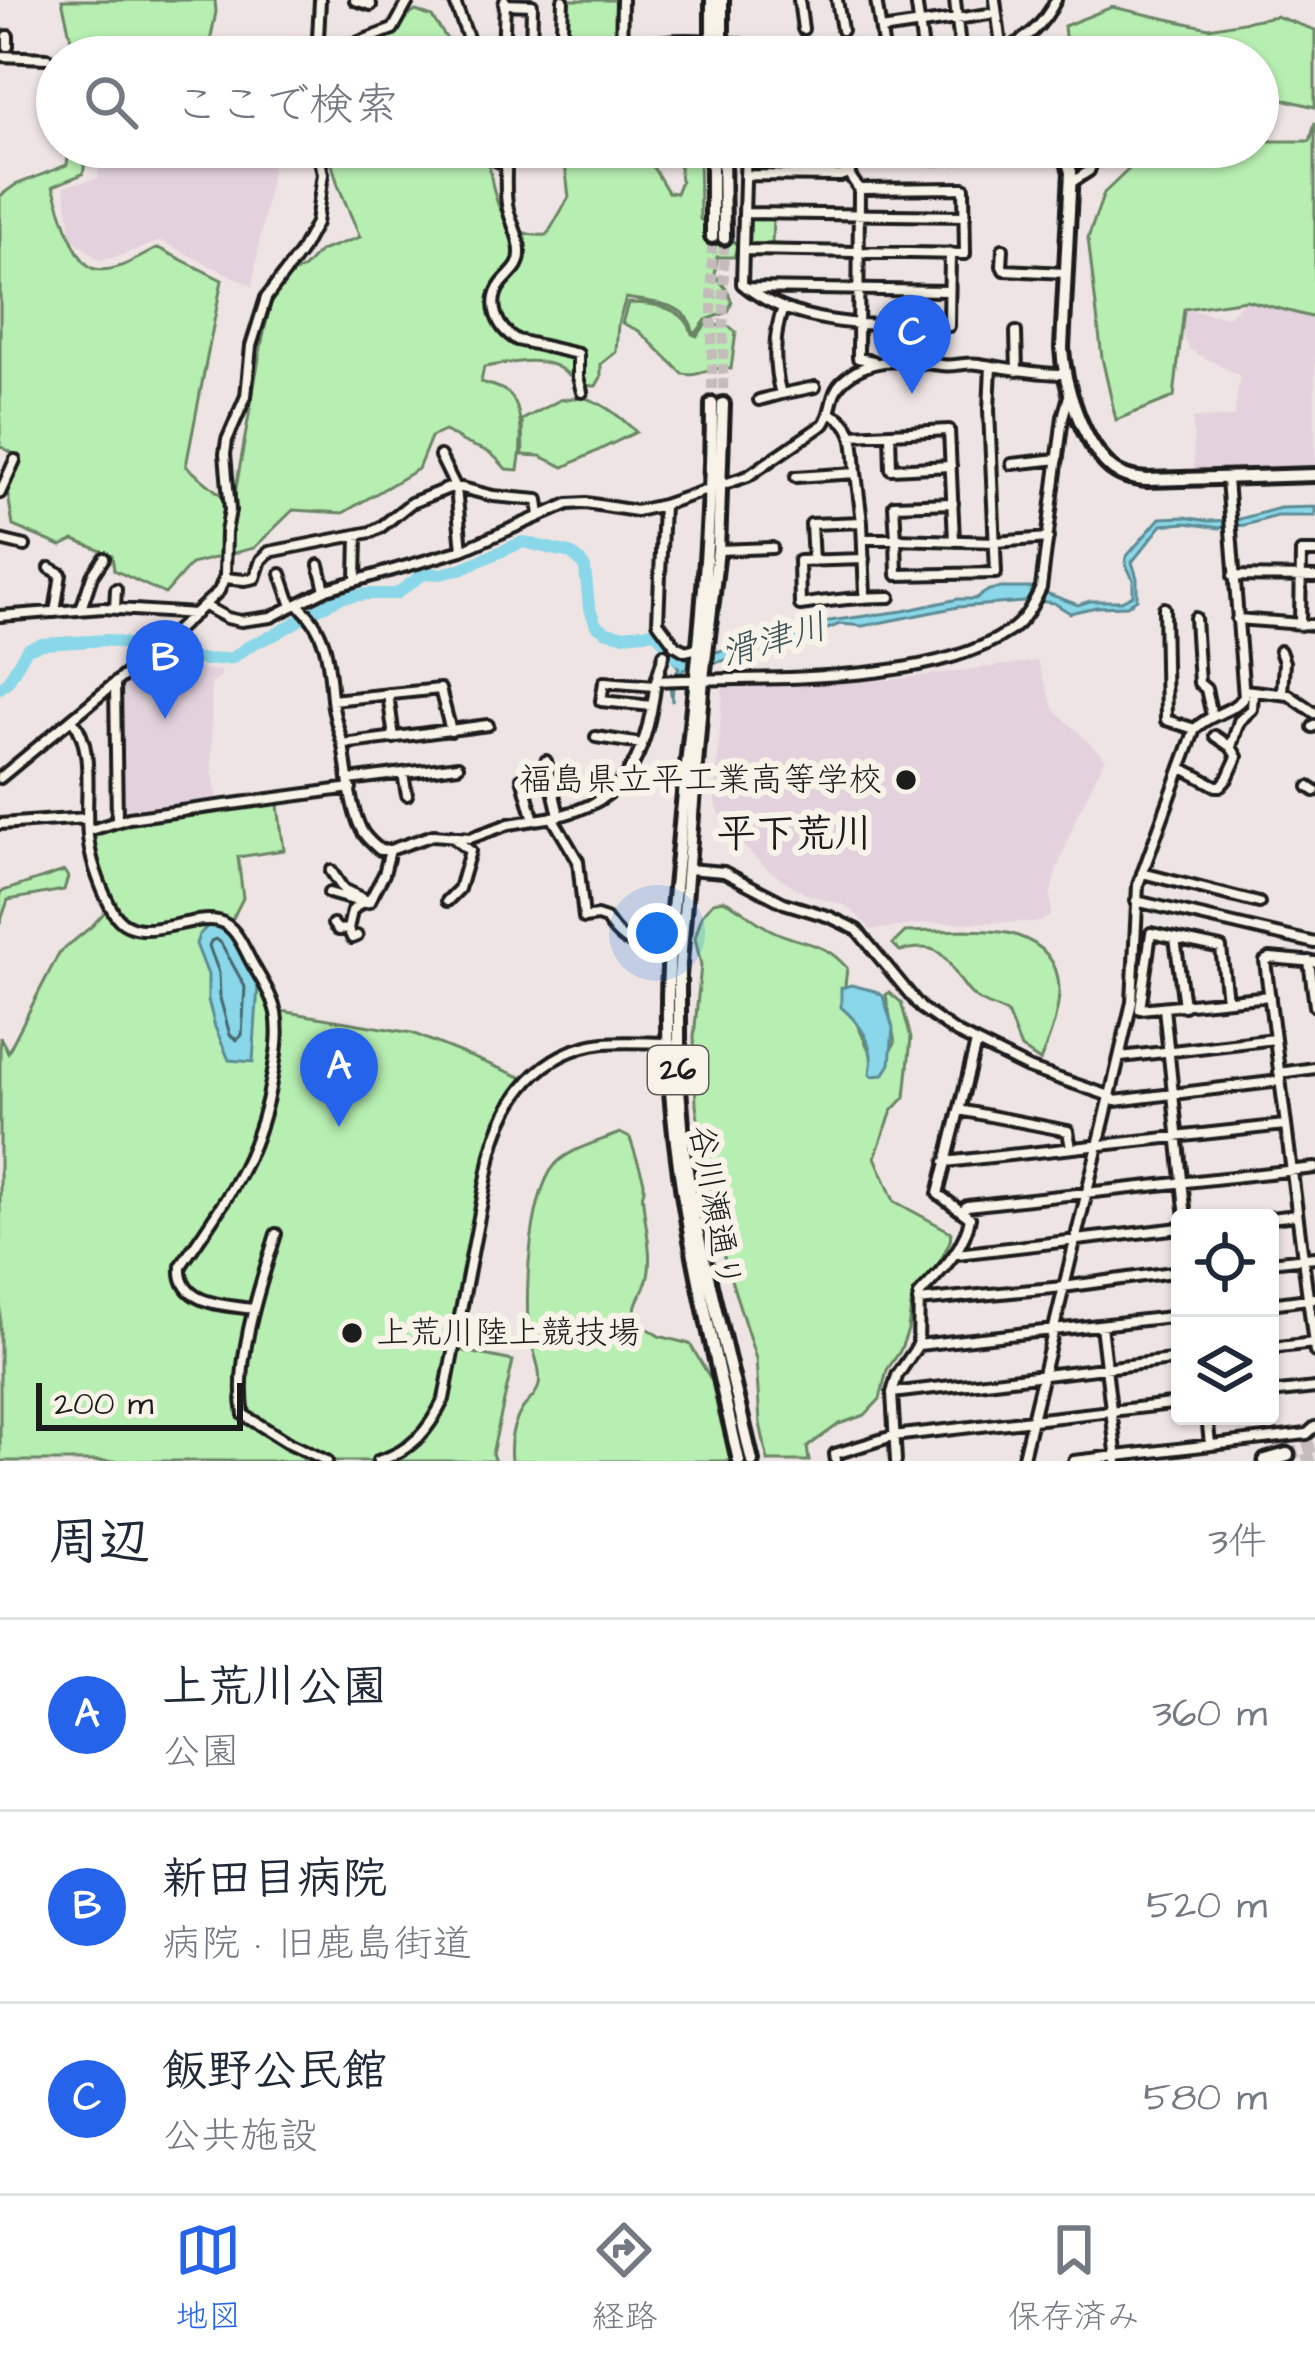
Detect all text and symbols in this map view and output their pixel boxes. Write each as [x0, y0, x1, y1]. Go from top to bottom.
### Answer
search box [36, 36, 1279, 168]
icon: search [78, 69, 144, 135]
text: ここで検索 [174, 75, 399, 137]
pin: C [873, 295, 951, 394]
water label: 滑津川 [715, 602, 833, 680]
pin: B [126, 620, 204, 719]
place label: 福島県立平工業高等学校 [519, 757, 882, 803]
marker: 福島県立平工業高等学校 [893, 767, 919, 793]
district label: 平下荒川 [717, 808, 873, 862]
your location [627, 903, 687, 963]
pin: A [300, 1028, 378, 1127]
road number: 26 [648, 1046, 708, 1094]
street label: 谷川瀬通り [678, 1122, 752, 1292]
map controls [1171, 1209, 1279, 1425]
button: locate [1171, 1209, 1279, 1317]
place label: 上荒川陸上競技場 [376, 1310, 640, 1356]
button: layers [1171, 1317, 1279, 1425]
marker: 上荒川陸上競技場 [339, 1320, 365, 1346]
scale bar [36, 1377, 243, 1430]
text: 200 m [54, 1381, 153, 1427]
text: 周辺 [48, 1508, 150, 1579]
text: 3件 [1208, 1516, 1267, 1570]
text: 上荒川公園 [162, 1657, 387, 1719]
text: A [75, 1688, 99, 1742]
text: 360 m [1152, 1688, 1267, 1742]
text: 公園 [162, 1726, 240, 1780]
text: 新田目病院 [162, 1849, 387, 1911]
text: B [73, 1880, 101, 1934]
text: 520 m [1146, 1880, 1267, 1934]
text: 病院 · 旧鹿島街道 [162, 1918, 472, 1972]
text: 飯野公民館 [162, 2041, 387, 2103]
text: C [73, 2072, 101, 2126]
text: 580 m [1144, 2072, 1267, 2126]
text: 公共施設 [162, 2110, 318, 2164]
tab: 地図 [175, 2217, 241, 2340]
tab: 経路 [591, 2217, 657, 2340]
tab: 保存済み [1008, 2217, 1140, 2340]

